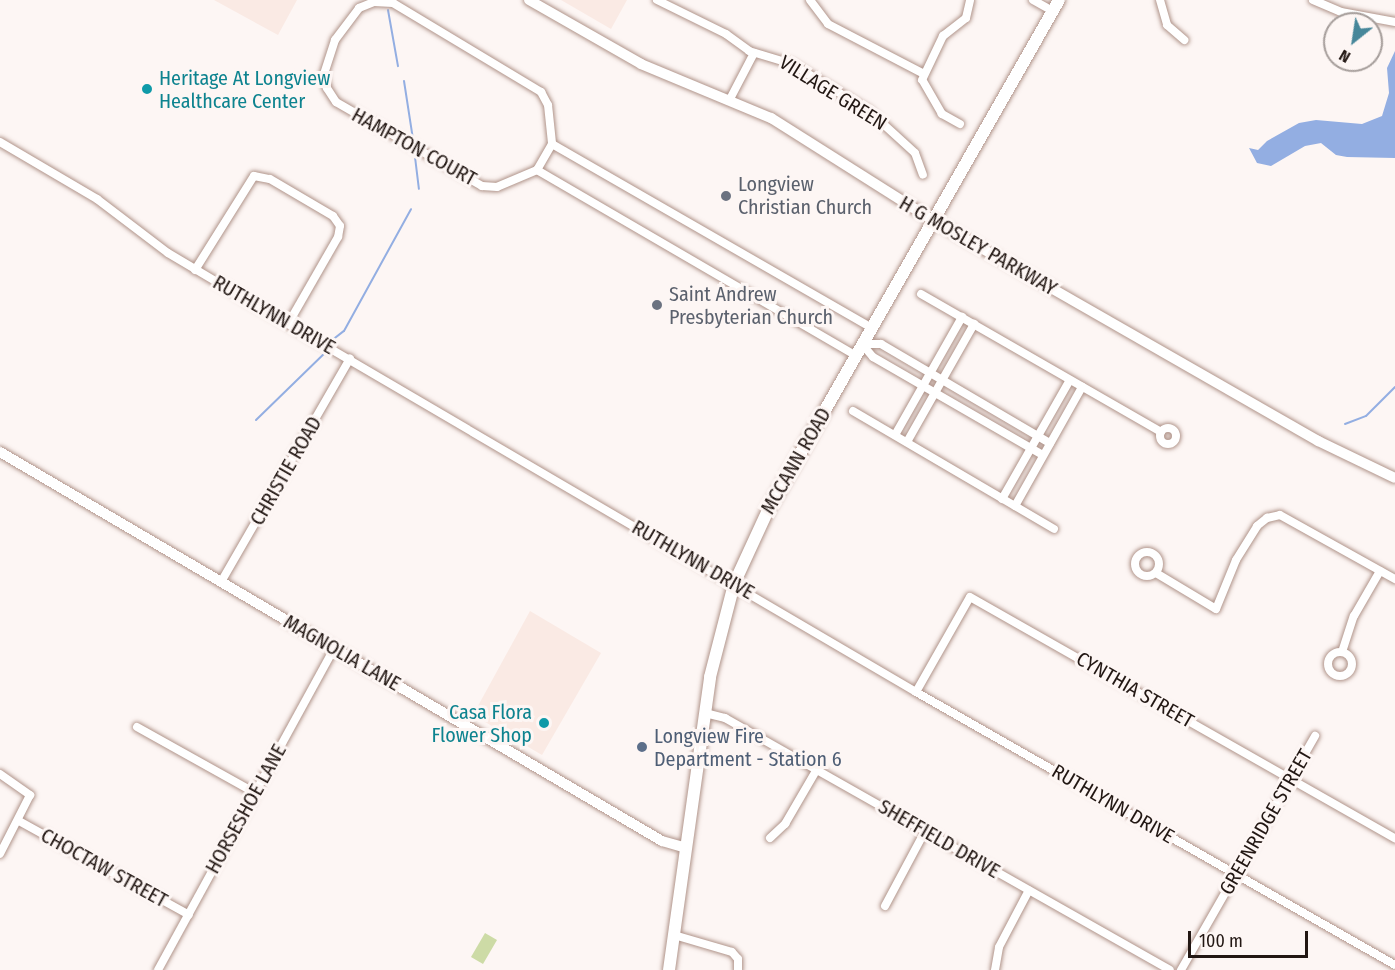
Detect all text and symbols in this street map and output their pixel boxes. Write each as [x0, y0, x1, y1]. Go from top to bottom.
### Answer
north arrow [1323, 12, 1383, 72]
text: N [1336, 46, 1354, 67]
street label: VILLAGE GREEN [775, 50, 891, 136]
place label: Heritage At Longview Healthcare Center [159, 66, 330, 113]
marker: Heritage At Longview Healthcare Center [140, 82, 154, 96]
street label: HAMPTON COURT [348, 103, 480, 191]
place label: Longview Christian Church [738, 172, 872, 219]
marker: Longview Christian Church [719, 189, 733, 203]
street label: H G MOSLEY PARKWAY [895, 191, 1061, 301]
street label: RUTHLYNN DRIVE [209, 270, 339, 360]
place label: Saint Andrew Presbyterian Church [669, 282, 833, 329]
marker: Saint Andrew Presbyterian Church [650, 298, 664, 312]
street label: MCCANN ROAD [756, 404, 836, 518]
street label: CHRISTIE ROAD [245, 412, 327, 530]
street label: RUTHLYNN DRIVE [628, 515, 758, 605]
street label: MAGNOLIA LANE [279, 610, 405, 696]
street label: CYNTHIA STREET [1072, 647, 1198, 733]
place label: Casa Flora Flower Shop [431, 700, 532, 747]
marker: Casa Flora Flower Shop [537, 716, 551, 730]
place label: Longview Fire Department - Station 6 [654, 724, 842, 771]
street label: HORSESHOE LANE [201, 740, 291, 878]
marker: Longview Fire Department - Station 6 [635, 740, 649, 754]
street label: GREENRIDGE STREET [1215, 745, 1317, 899]
street label: RUTHLYNN DRIVE [1048, 759, 1178, 849]
street label: SHEFFIELD DRIVE [874, 795, 1004, 883]
street label: CHOCTAW STREET [37, 823, 171, 913]
scale bar [1191, 919, 1311, 957]
text: 100 m [1199, 930, 1243, 952]

